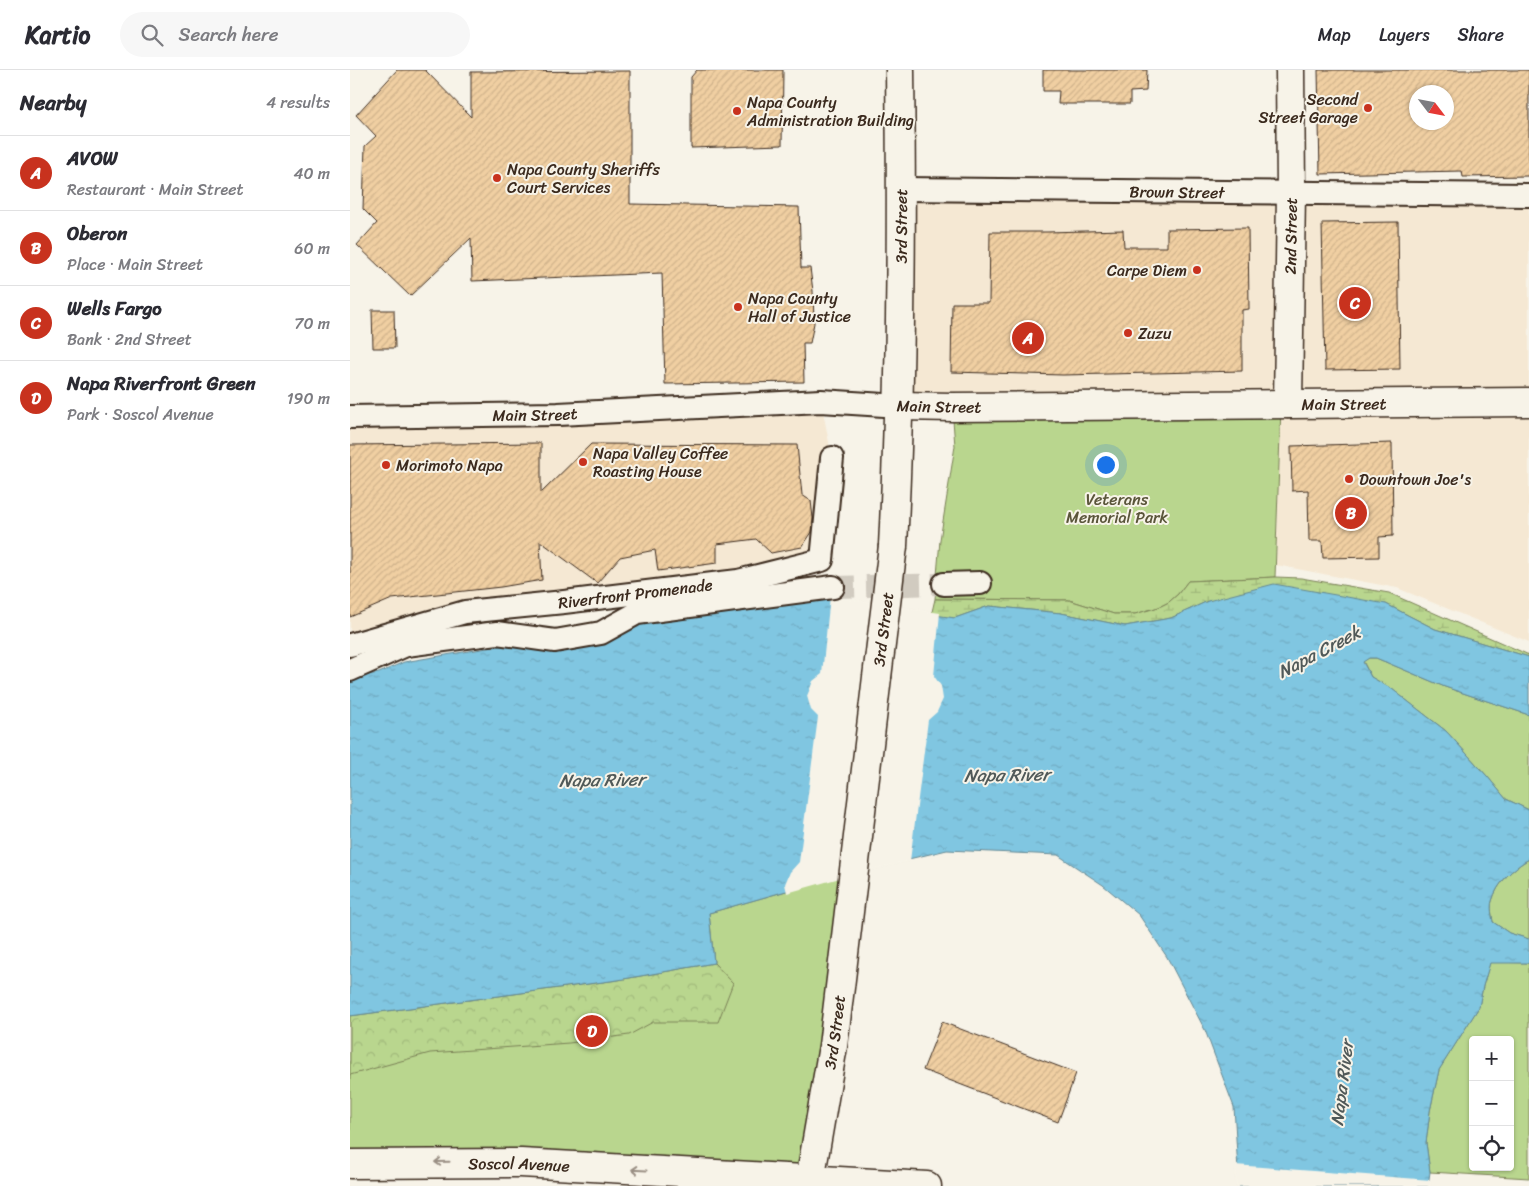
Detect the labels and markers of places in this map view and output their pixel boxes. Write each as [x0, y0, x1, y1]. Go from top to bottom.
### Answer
place label: Second Street Garage [1258, 85, 1360, 132]
place label: Napa County Administration Building [746, 88, 914, 135]
marker: Second Street Garage [1362, 102, 1374, 114]
marker: Napa County Administration Building [731, 105, 743, 117]
place label: Napa County Sheriffs Court Services [507, 155, 661, 202]
marker: Napa County Sheriffs Court Services [491, 172, 503, 184]
place label: Carpe Diem [1107, 256, 1187, 285]
marker: Carpe Diem [1191, 264, 1203, 276]
place label: Napa County Hall of Justice [748, 284, 851, 331]
pin: C [1339, 284, 1371, 322]
marker: Napa County Hall of Justice [732, 301, 744, 313]
pin: A [1012, 319, 1044, 357]
place label: Zuzu [1138, 319, 1172, 348]
marker: Zuzu [1122, 327, 1134, 339]
place label: Napa Valley Coffee Roasting House [593, 439, 728, 486]
place label: Morimoto Napa [396, 451, 503, 480]
marker: Napa Valley Coffee Roasting House [577, 456, 589, 468]
marker: Morimoto Napa [380, 459, 392, 471]
place label: Downtown Joe's [1359, 465, 1471, 494]
marker: Downtown Joe's [1343, 473, 1355, 485]
pin: B [1335, 494, 1367, 532]
pin: D [576, 1012, 608, 1050]

